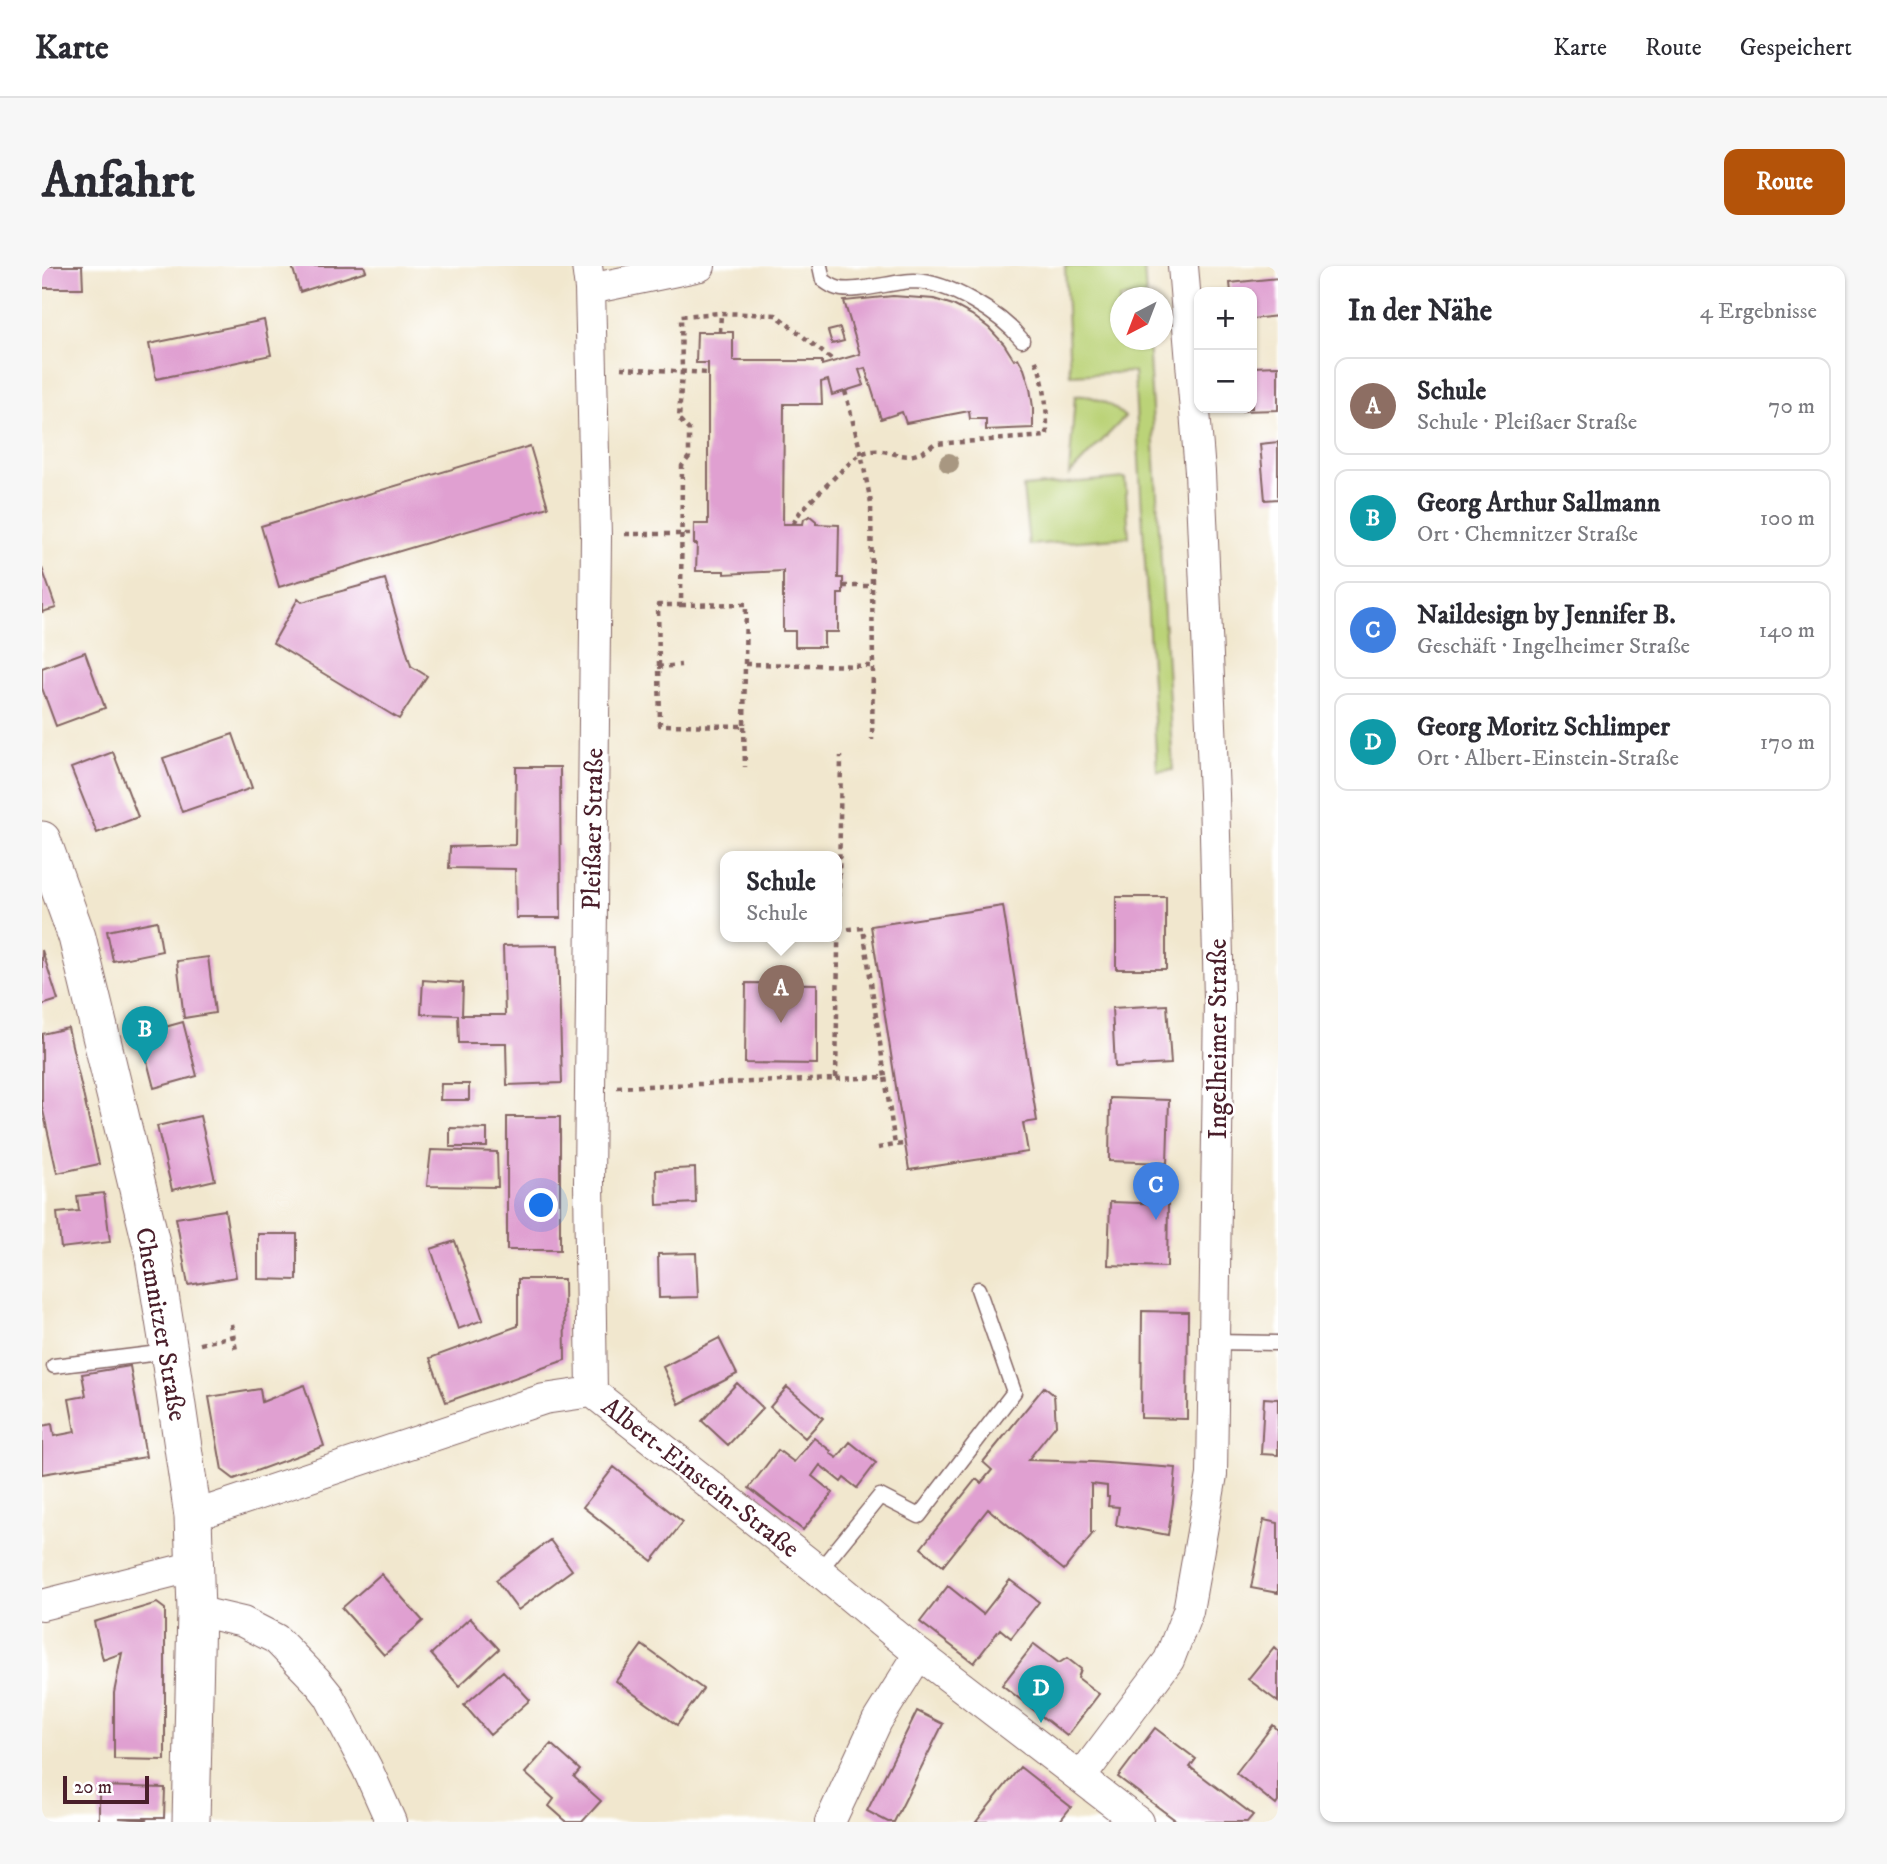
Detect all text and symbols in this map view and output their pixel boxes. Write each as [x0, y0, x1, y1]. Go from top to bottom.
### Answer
text: Karte [35, 28, 109, 69]
text: Karte [1553, 33, 1607, 63]
text: Route [1645, 33, 1702, 63]
text: Gespeichert [1740, 33, 1852, 63]
button: Route [1724, 149, 1845, 215]
text: Anfahrt [42, 151, 195, 213]
north arrow [1110, 287, 1173, 350]
map controls [1194, 287, 1257, 413]
button: + [1194, 287, 1257, 350]
text: In der Nähe [1348, 293, 1492, 330]
text: 4 Ergebnisse [1700, 297, 1817, 326]
button: − [1194, 350, 1257, 413]
text: Schule [1417, 375, 1486, 408]
text: A [1366, 392, 1380, 421]
text: 70 m [1768, 392, 1815, 421]
text: Schule · Pleißaer Straße [1417, 408, 1637, 437]
text: Georg Arthur Sallmann [1417, 487, 1660, 520]
text: B [1366, 504, 1380, 533]
text: 100 m [1760, 504, 1815, 533]
text: Ort · Chemnitzer Straße [1417, 520, 1638, 549]
text: Naildesign by Jennifer B. [1417, 599, 1676, 632]
text: C [1365, 616, 1381, 645]
text: 140 m [1759, 616, 1815, 645]
text: Geschäft · Ingelheimer Straße [1417, 632, 1690, 661]
text: Georg Moritz Schlimper [1417, 711, 1670, 744]
text: D [1364, 728, 1382, 757]
text: 170 m [1760, 728, 1815, 757]
text: Ort · Albert-Einstein-Straße [1417, 744, 1679, 773]
street label: Pleißaer Straße [576, 748, 611, 910]
popup [720, 851, 842, 942]
text: Schule [746, 866, 816, 899]
text: Schule [746, 899, 808, 928]
street label: Ingelheimer Straße [1202, 938, 1235, 1140]
pin: A [758, 965, 804, 1023]
pin: B [122, 1006, 168, 1064]
pin: C [1133, 1162, 1179, 1220]
your location [524, 1188, 558, 1222]
street label: Chemnitzer Straße [127, 1225, 194, 1424]
street label: Albert-Einstein-Straße [594, 1391, 806, 1566]
pin: D [1018, 1665, 1064, 1723]
scale bar [63, 1773, 149, 1805]
text: 20 m [74, 1776, 112, 1799]

